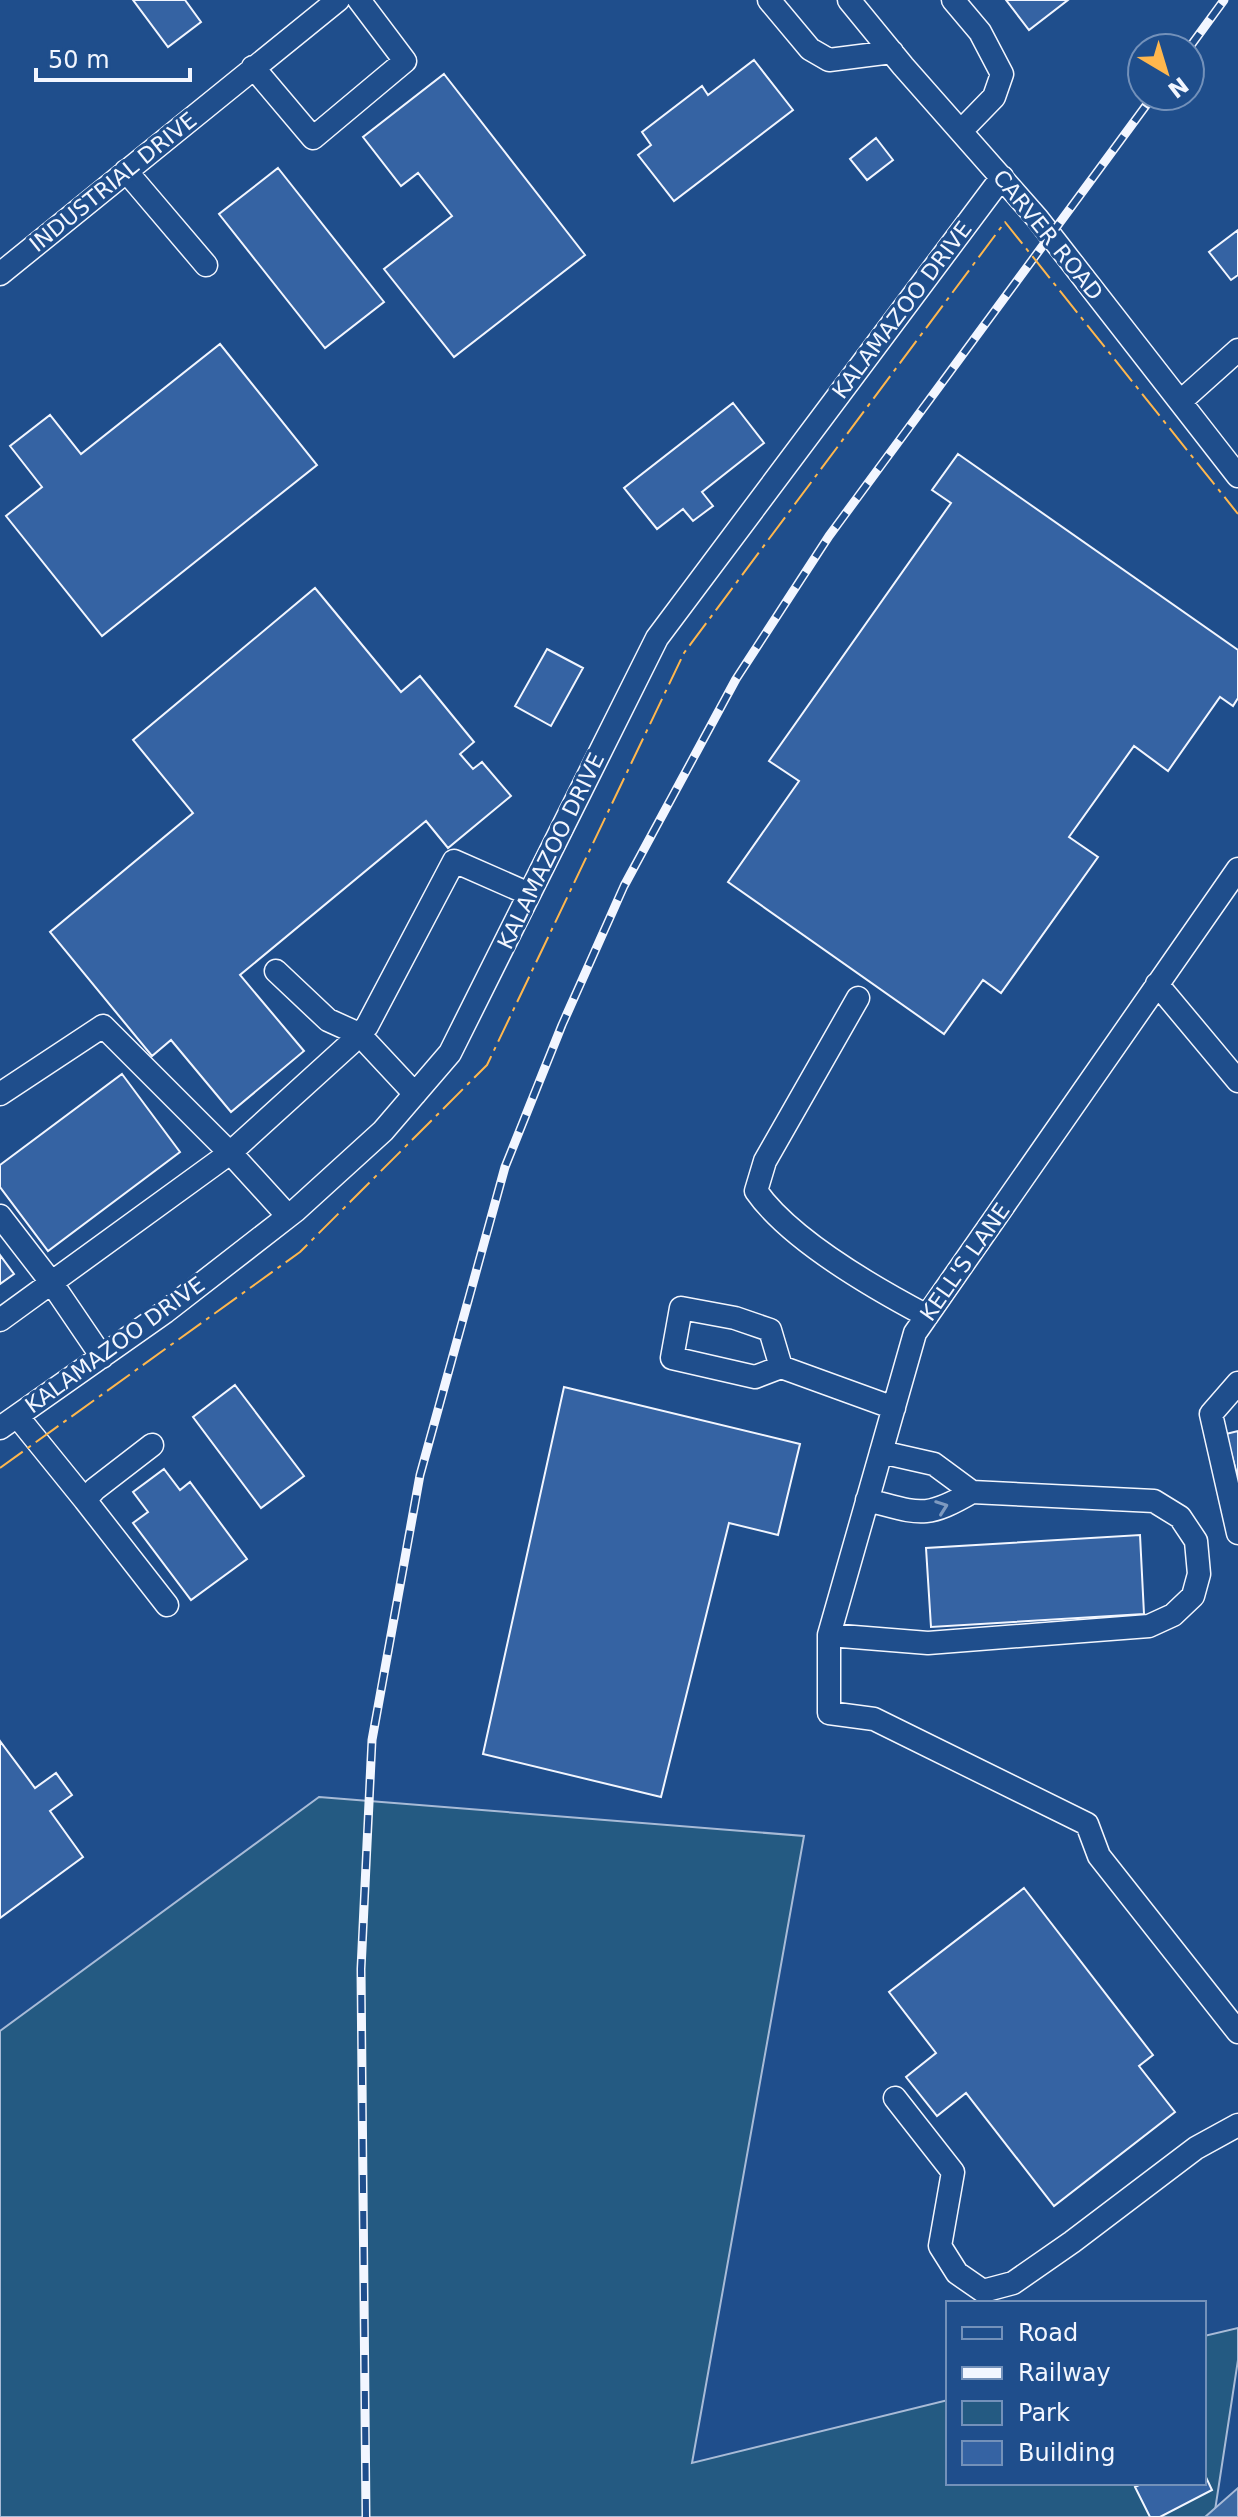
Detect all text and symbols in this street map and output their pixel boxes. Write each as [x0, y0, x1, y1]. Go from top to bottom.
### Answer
scale bar [36, 32, 190, 82]
north arrow [1126, 32, 1206, 112]
text: 50 m [48, 46, 110, 74]
text: N [1163, 72, 1193, 103]
street label: INDUSTRIAL DRIVE [25, 107, 201, 257]
street label: CARVER ROAD [988, 165, 1108, 305]
street label: KALAMAZOO DRIVE [827, 217, 977, 403]
street label: KALAMAZOO DRIVE [493, 749, 609, 953]
street label: KELL'S LANE [915, 1198, 1015, 1326]
street label: KALAMAZOO DRIVE [21, 1272, 209, 1418]
one-way arrow [934, 1500, 948, 1517]
legend [946, 2301, 1206, 2485]
text: Road [1018, 2319, 1078, 2347]
text: Railway [1018, 2359, 1111, 2387]
text: Park [1018, 2399, 1070, 2427]
text: Building [1018, 2439, 1115, 2467]

